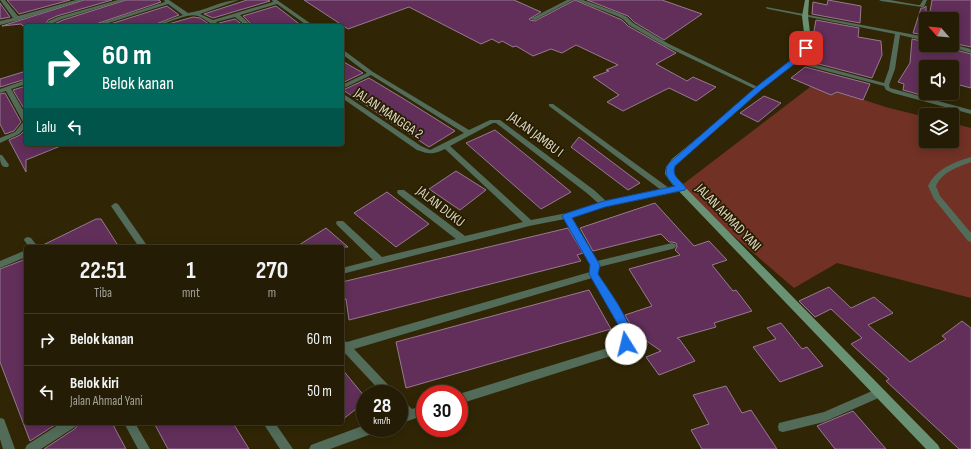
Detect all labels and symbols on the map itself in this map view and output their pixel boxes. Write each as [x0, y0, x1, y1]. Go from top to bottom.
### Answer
north arrow [919, 12, 959, 52]
pin [789, 31, 823, 65]
street label: JALAN MANGGA 2 [350, 84, 426, 143]
street label: JALAN JAMBU I [504, 107, 567, 161]
street label: JALAN AHMAD YANI [692, 179, 765, 255]
street label: JALAN DUKU [412, 182, 468, 231]
position arrow [605, 323, 647, 365]
speed limit sign: 30 [416, 385, 468, 437]

